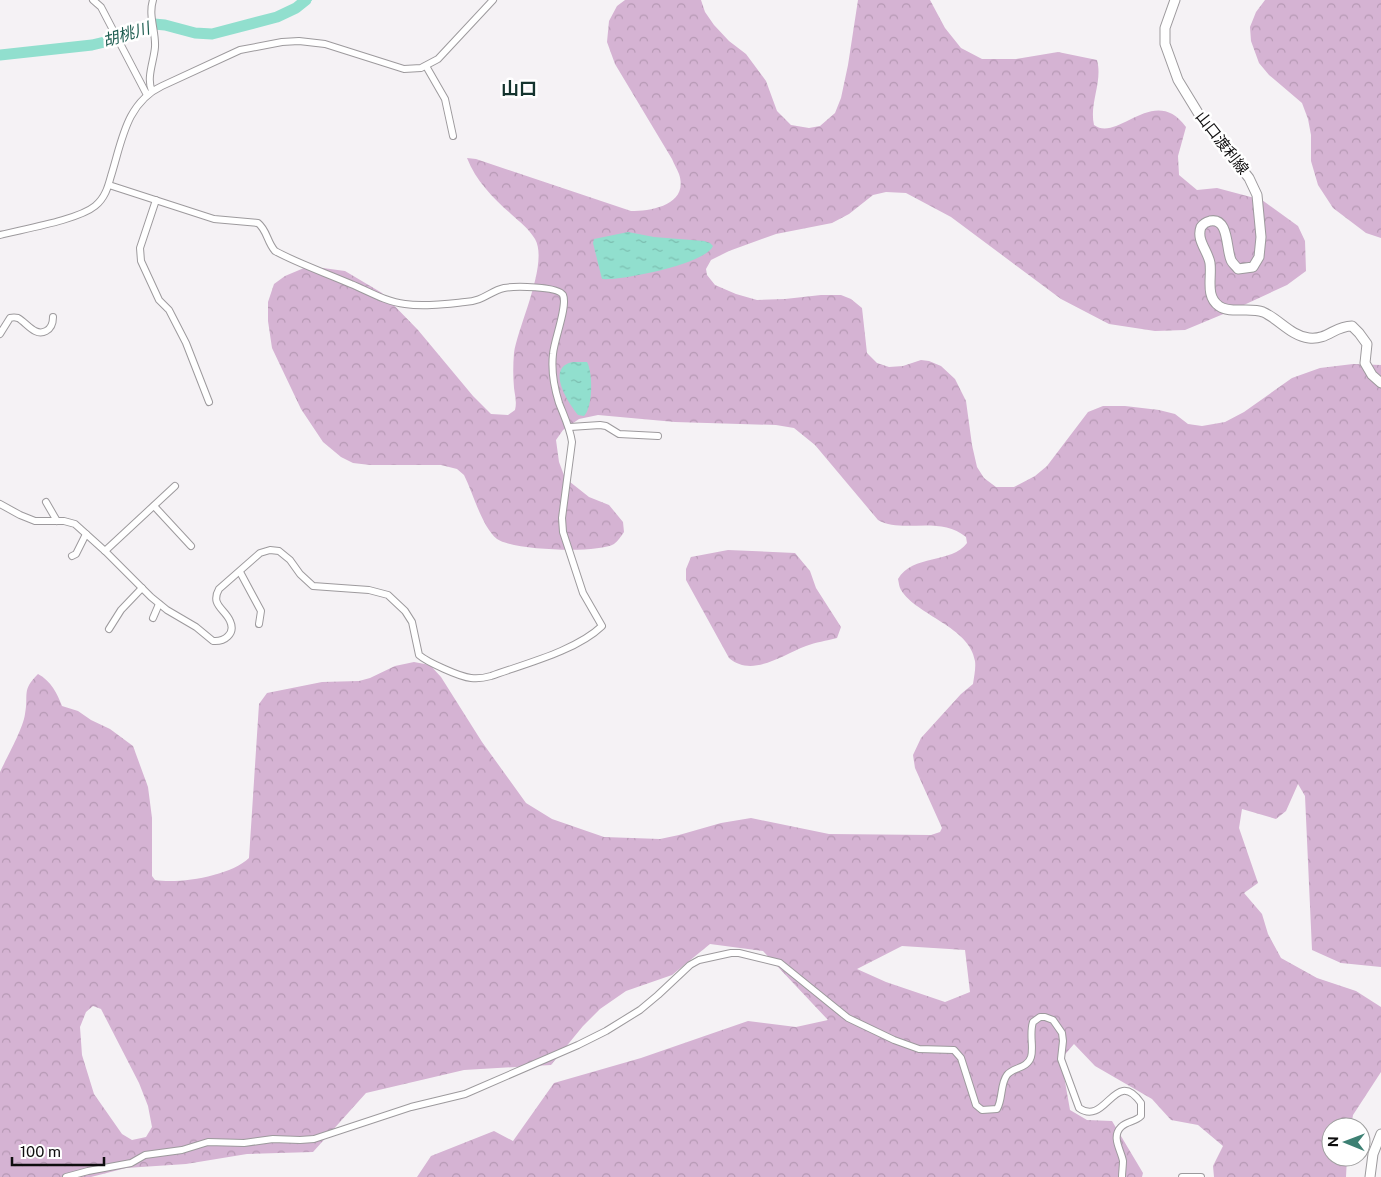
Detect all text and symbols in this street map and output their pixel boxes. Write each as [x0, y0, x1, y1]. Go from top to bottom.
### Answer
water label: 胡桃川 [100, 18, 154, 51]
district label: 山口 [501, 78, 537, 99]
street label: 山口渡利線 [1193, 108, 1252, 177]
north arrow [1321, 1117, 1371, 1167]
scale bar [12, 1134, 105, 1166]
text: N [1325, 1136, 1341, 1147]
text: 100 m [20, 1143, 61, 1160]

